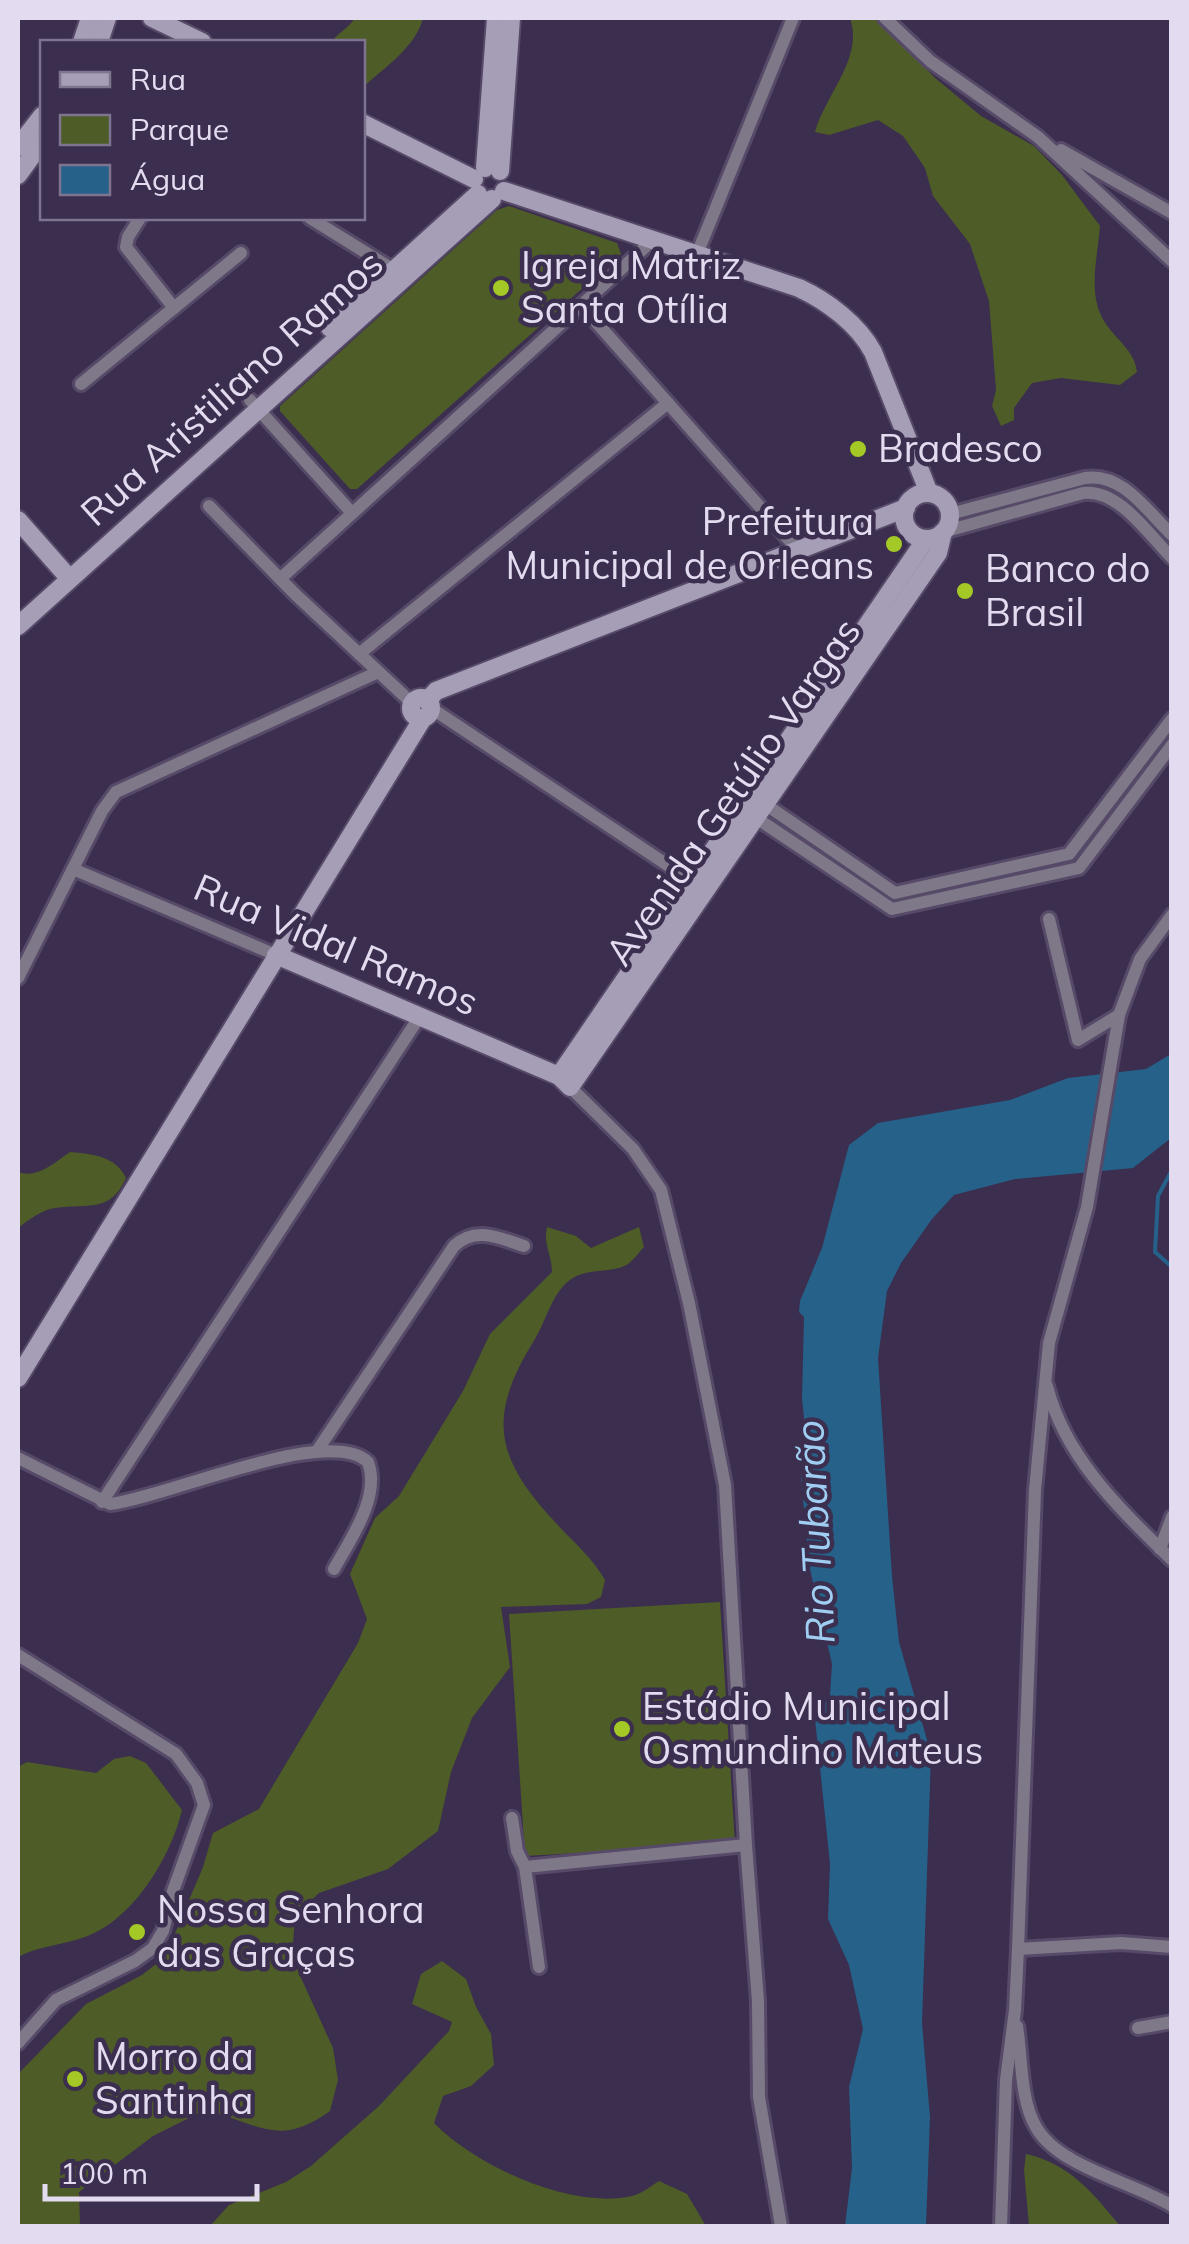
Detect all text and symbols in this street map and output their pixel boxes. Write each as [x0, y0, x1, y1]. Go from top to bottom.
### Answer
legend [40, 40, 365, 220]
text: Rua [130, 60, 186, 98]
text: Parque [130, 110, 229, 148]
text: Água [130, 160, 205, 198]
street label: Rua Aristiliano Ramos [70, 239, 392, 536]
place label: Igreja Matriz Santa Otília [521, 241, 741, 333]
marker: Igreja Matriz Santa Otília [490, 277, 512, 299]
place label: Bradesco [878, 424, 1043, 472]
marker: Bradesco [847, 438, 869, 460]
place label: Prefeitura Municipal de Orleans [506, 497, 874, 589]
marker: Prefeitura Municipal de Orleans [883, 533, 905, 555]
place label: Banco do Brasil [985, 544, 1150, 636]
marker: Banco do Brasil [954, 580, 976, 602]
street label: Avenida Getúlio Vargas [594, 609, 870, 974]
street label: Rua Vidal Ramos [187, 863, 486, 1026]
water label: Rio Tubarão [783, 1419, 845, 1645]
place label: Estádio Municipal Osmundino Mateus [642, 1682, 983, 1774]
marker: Estádio Municipal Osmundino Mateus [611, 1718, 633, 1740]
place label: Nossa Senhora das Graças [157, 1885, 424, 1977]
marker: Nossa Senhora das Graças [126, 1921, 148, 1943]
place label: Morro da Santinha [95, 2032, 254, 2124]
marker: Morro da Santinha [64, 2068, 86, 2090]
scale bar [45, 2139, 258, 2201]
text: 100 m [60, 2154, 148, 2192]

